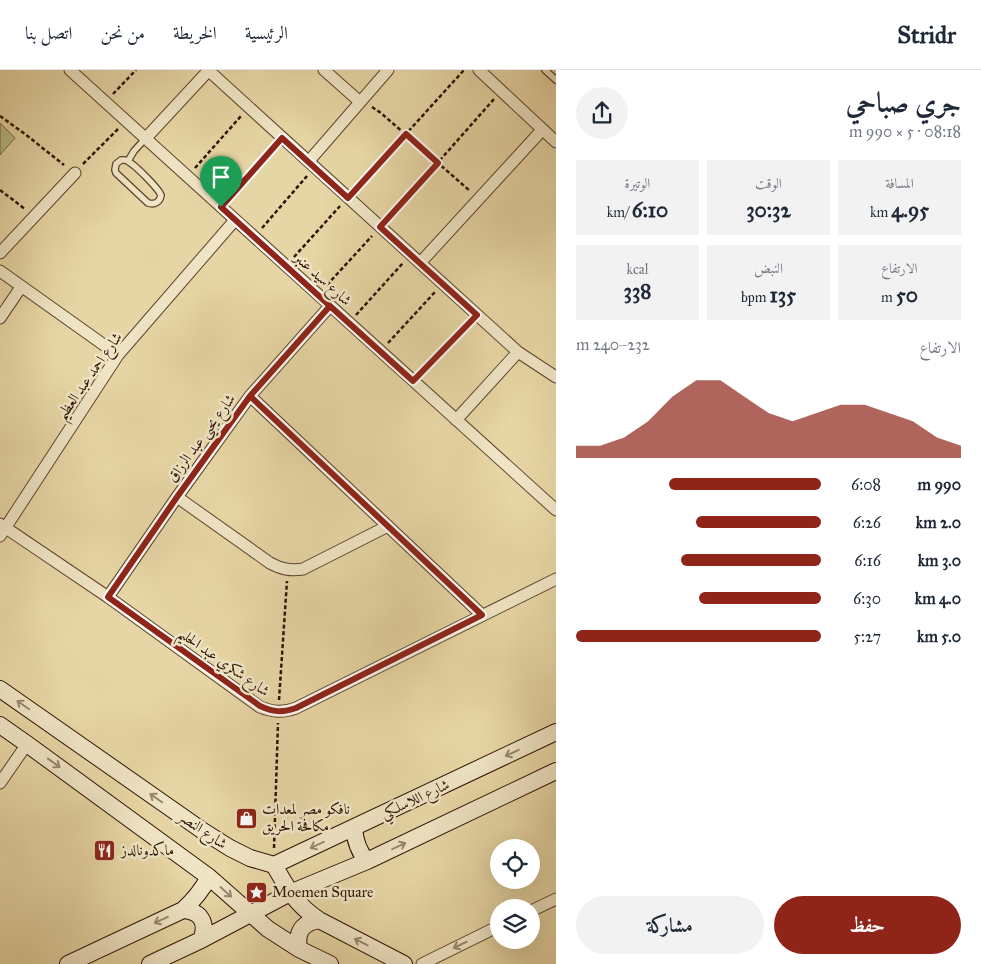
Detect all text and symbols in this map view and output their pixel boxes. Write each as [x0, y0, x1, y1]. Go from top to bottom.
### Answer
text: Stridr [897, 20, 956, 50]
text: اتصل بنا [25, 22, 72, 44]
text: من نحن [100, 22, 145, 44]
text: الخريطة [173, 22, 217, 44]
text: الرئيسية [245, 22, 288, 44]
text: جري صباحي [846, 85, 961, 120]
button: share [576, 87, 628, 139]
text: 08:18 · 5 × 990 m [849, 122, 961, 141]
pin [200, 156, 242, 207]
icon: arrive [207, 163, 235, 191]
text: الوتيرة [625, 175, 650, 192]
text: الوقت [755, 175, 782, 192]
text: المسافة [885, 175, 914, 192]
text: 6:10 [632, 197, 668, 223]
text: 30:32 [746, 197, 791, 223]
text: 4.95 [891, 197, 929, 223]
text: /km [607, 204, 632, 221]
text: km [870, 204, 891, 221]
street label: شارع سيد عنبر [287, 247, 355, 312]
text: النبض [754, 260, 783, 277]
text: الارتفاع [881, 260, 918, 277]
text: kcal [626, 261, 649, 278]
text: 338 [624, 278, 651, 304]
text: 135 [770, 282, 796, 308]
text: 50 [896, 282, 918, 308]
text: bpm [741, 289, 770, 306]
text: m [881, 289, 896, 306]
street label: شارع احمد عبد العظيم [52, 329, 131, 427]
text: 232–240 m [576, 335, 650, 354]
text: الارتفاع [919, 338, 961, 357]
street label: شارع يحيى عبد الرزاق [163, 390, 242, 488]
text: 6:08 [851, 475, 881, 494]
text: 990 m [918, 475, 961, 494]
text: 6:26 [853, 513, 881, 532]
text: 2.0 km [916, 513, 961, 532]
text: 6:16 [854, 551, 881, 570]
text: 3.0 km [918, 551, 961, 570]
text: 6:30 [853, 589, 881, 608]
text: 4.0 km [915, 589, 961, 608]
street label: شارع شكري عبد الحليم [171, 624, 273, 705]
text: 5:27 [854, 627, 881, 646]
text: 5.0 km [917, 627, 961, 646]
one-way arrow [16, 700, 30, 710]
one-way arrow [505, 749, 520, 758]
one-way arrow [47, 758, 60, 769]
street label: شارع اللاسلكي [378, 775, 454, 827]
one-way arrow [150, 793, 163, 804]
place label: نافكو مصر لمعدات مكافحة الحريق [262, 800, 350, 836]
street label: شارع النصر [171, 806, 231, 856]
shop icon: نافكو مصر لمعدات مكافحة الحريق [234, 806, 258, 830]
restaurant icon: ماكدونالدز [93, 838, 117, 862]
map controls [490, 839, 540, 949]
button: locate [490, 839, 540, 889]
one-way arrow [310, 840, 325, 850]
place label: ماكدونالدز [119, 841, 174, 859]
one-way arrow [391, 841, 406, 850]
place icon: Moemen Square [244, 880, 268, 904]
place label: Moemen Square [272, 883, 373, 902]
one-way arrow [219, 887, 232, 898]
button: مشاركة [576, 896, 764, 954]
button: حفظ [774, 896, 961, 954]
button: layers [490, 899, 540, 949]
one-way arrow [154, 916, 169, 925]
one-way arrow [354, 937, 369, 946]
one-way arrow [453, 941, 468, 950]

